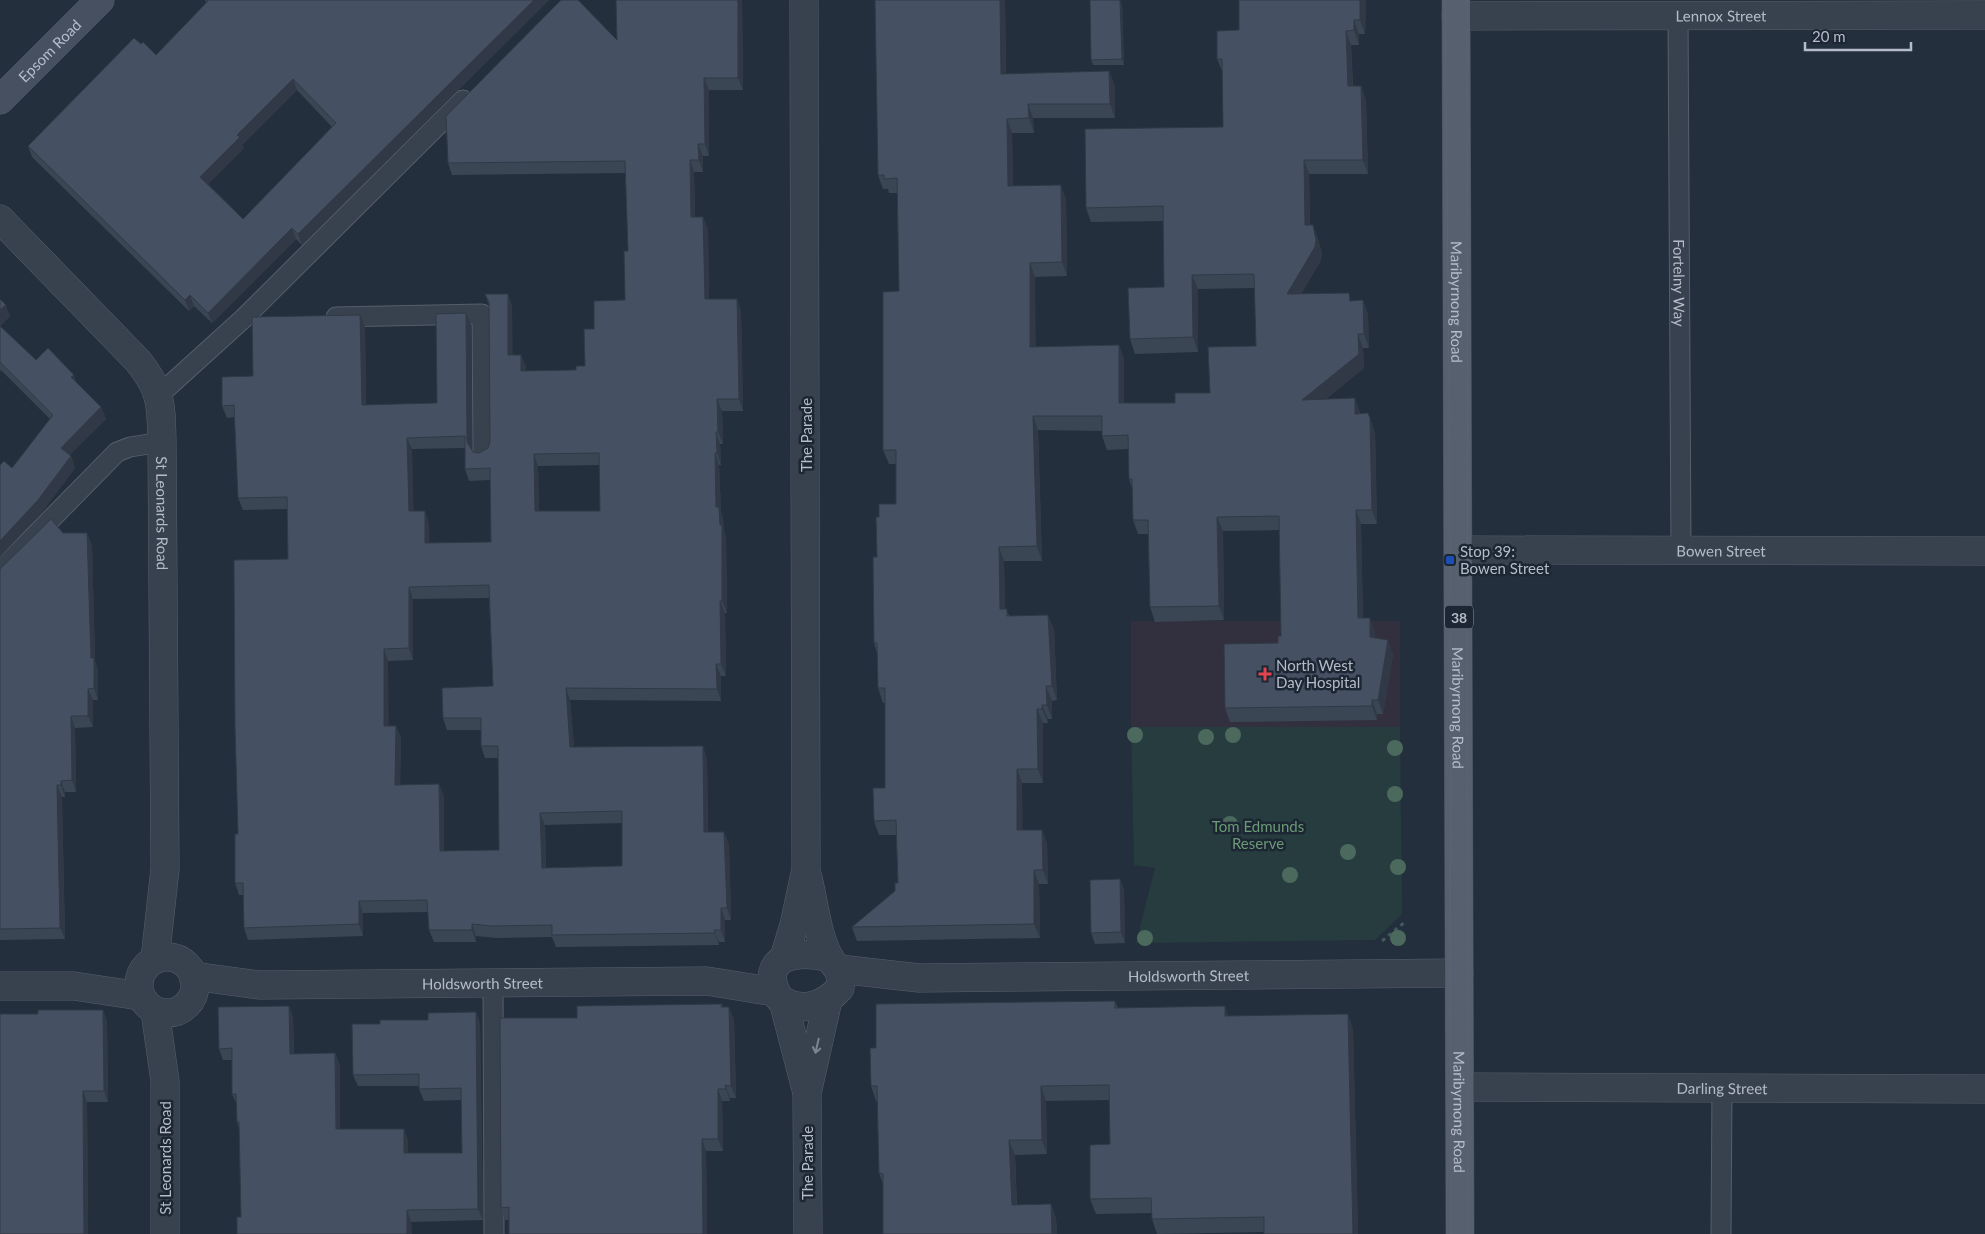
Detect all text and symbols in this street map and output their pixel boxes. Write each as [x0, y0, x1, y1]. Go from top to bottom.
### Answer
street label: Lennox Street [1676, 6, 1767, 25]
street label: Epsom Road [14, 15, 85, 86]
scale bar [1805, 20, 1911, 52]
text: 20 m [1812, 27, 1846, 45]
street label: Fortelny Way [1670, 239, 1689, 327]
street label: Maribyrnong Road [1448, 241, 1466, 363]
street label: The Parade [797, 398, 815, 472]
street label: St Leonards Road [153, 456, 172, 570]
street label: Bowen Street [1676, 541, 1766, 560]
place label: Stop 39: Bowen Street [1460, 542, 1550, 577]
marker: Stop 39: Bowen Street [1444, 554, 1456, 566]
road number: 38 [1445, 606, 1473, 628]
street label: Maribyrnong Road [1449, 647, 1467, 769]
place label: North West Day Hospital [1276, 656, 1360, 691]
marker: North West Day Hospital [1258, 667, 1272, 681]
park label: Tom Edmunds Reserve [1212, 817, 1304, 852]
street label: Holdsworth Street [1128, 966, 1250, 985]
street label: Holdsworth Street [422, 973, 544, 993]
one-way arrow [812, 1038, 822, 1054]
street label: Maribyrnong Road [1450, 1051, 1469, 1173]
street label: Darling Street [1677, 1079, 1768, 1097]
street label: St Leonards Road [156, 1101, 174, 1215]
street label: The Parade [798, 1126, 816, 1200]

